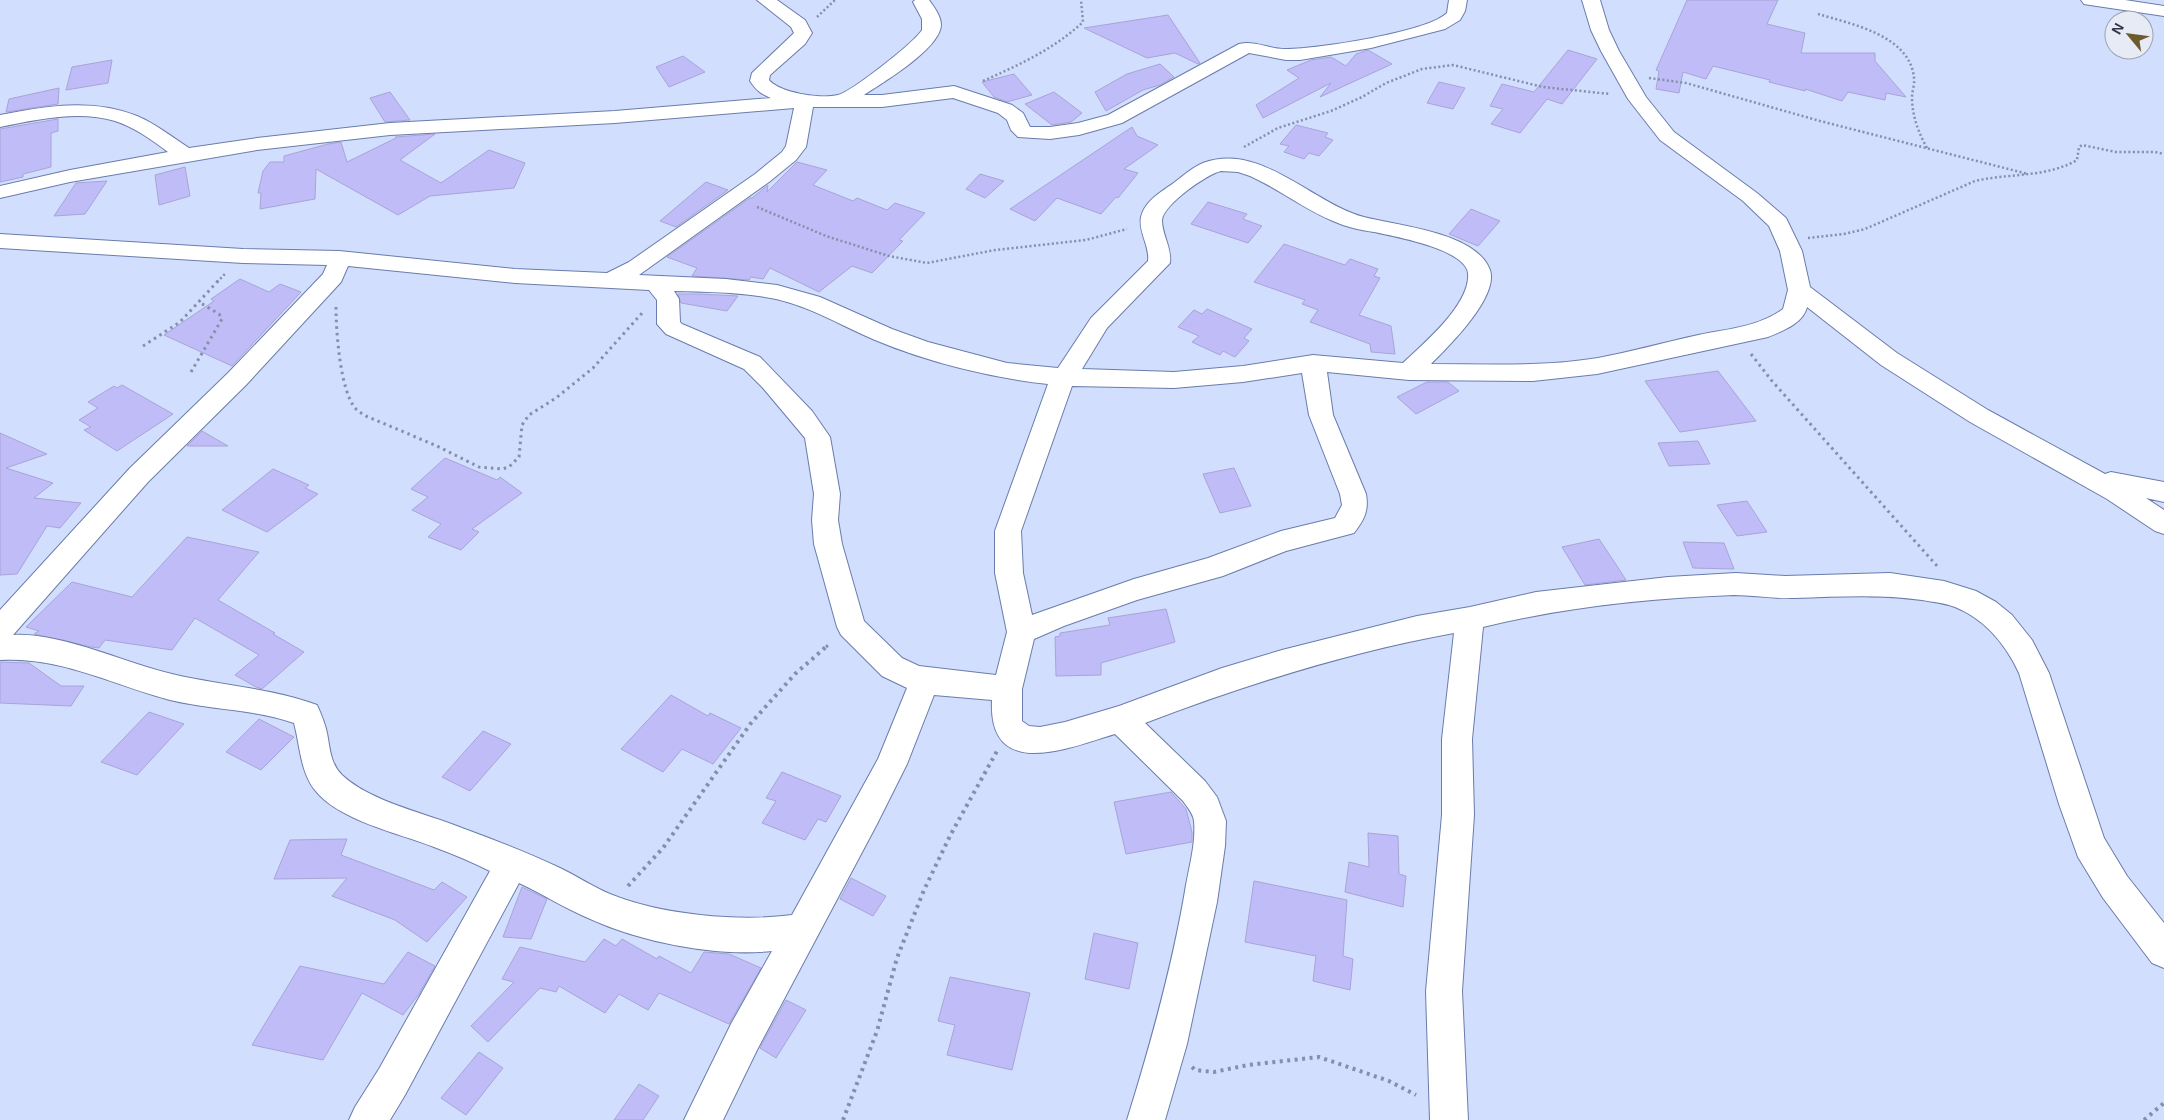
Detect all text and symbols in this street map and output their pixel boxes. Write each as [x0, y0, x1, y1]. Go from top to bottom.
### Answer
north arrow [2104, 10, 2154, 60]
text: N [2108, 20, 2127, 37]

